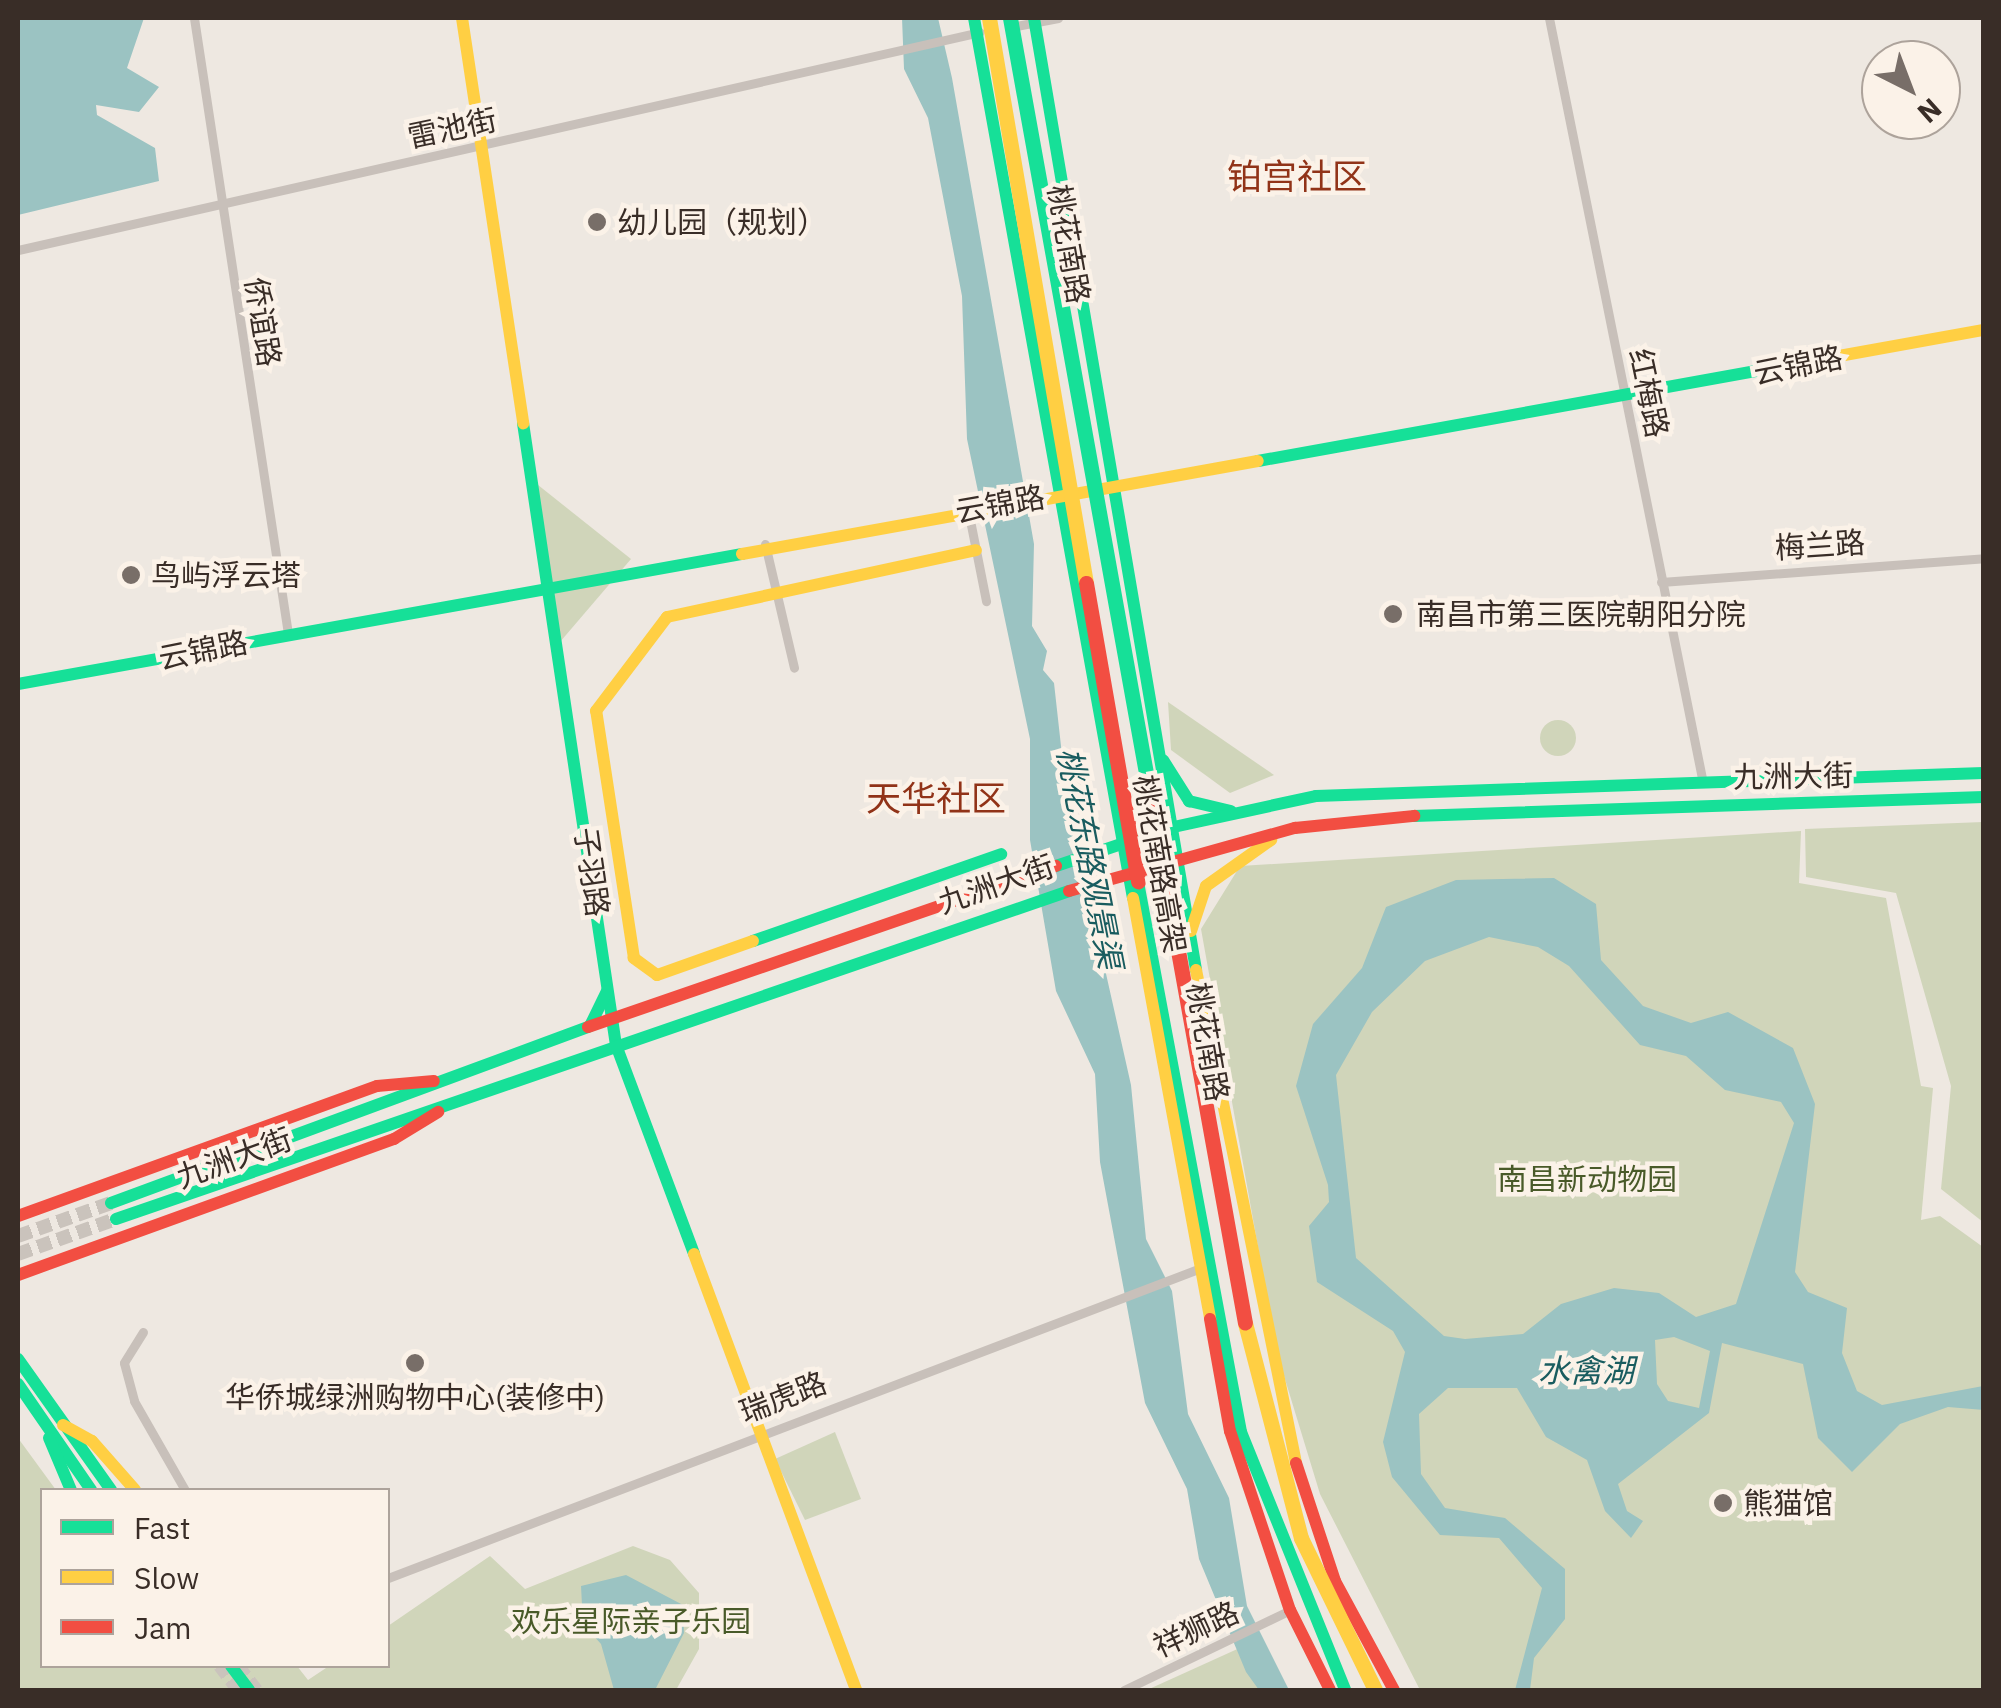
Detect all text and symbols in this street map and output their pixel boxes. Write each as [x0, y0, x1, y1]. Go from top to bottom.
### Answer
north arrow [1861, 40, 1961, 140]
text: N [1910, 91, 1950, 132]
street label: 雷池街 [404, 101, 500, 155]
district label: 铂宫社区 [1227, 155, 1367, 197]
street label: 桃花南路 [1041, 182, 1097, 306]
place label: 幼儿园（规划） [617, 204, 827, 240]
marker: 幼儿园（规划） [586, 211, 608, 233]
street label: 侨谊路 [238, 275, 288, 369]
street label: 云锦路 [1750, 339, 1846, 391]
street label: 红梅路 [1622, 345, 1676, 441]
street label: 云锦路 [953, 478, 1047, 530]
street label: 梅兰路 [1774, 524, 1866, 566]
place label: 鸟屿浮云塔 [151, 557, 301, 593]
marker: 鸟屿浮云塔 [120, 564, 142, 586]
place label: 南昌市第三医院朝阳分院 [1416, 596, 1746, 632]
marker: 南昌市第三医院朝阳分院 [1380, 601, 1406, 627]
street label: 云锦路 [155, 624, 251, 676]
water label: 桃花东路观景渠 [1050, 744, 1130, 972]
street label: 九洲大街 [1733, 757, 1853, 795]
street label: 桃花南路高架 [1127, 772, 1193, 956]
district label: 天华社区 [866, 777, 1006, 819]
street label: 子羽路 [568, 825, 616, 919]
street label: 九洲大街 [933, 847, 1059, 921]
street label: 桃花南路 [1180, 980, 1236, 1104]
street label: 九洲大街 [171, 1121, 297, 1195]
park label: 南昌新动物园 [1497, 1161, 1677, 1197]
water label: 水禽湖 [1538, 1351, 1634, 1389]
marker: 华侨城绿洲购物中心(装修中) [404, 1352, 426, 1374]
street label: 瑞虎路 [735, 1364, 831, 1430]
place label: 华侨城绿洲购物中心(装修中) [225, 1379, 605, 1415]
place label: 熊猫馆 [1743, 1485, 1833, 1521]
legend [40, 1488, 390, 1668]
marker: 熊猫馆 [1712, 1492, 1734, 1514]
text: Fast [134, 1508, 191, 1547]
text: Slow [134, 1558, 199, 1597]
street label: 祥狮路 [1148, 1594, 1244, 1664]
park label: 欢乐星际亲子乐园 [511, 1603, 751, 1639]
text: Jam [134, 1608, 192, 1647]

